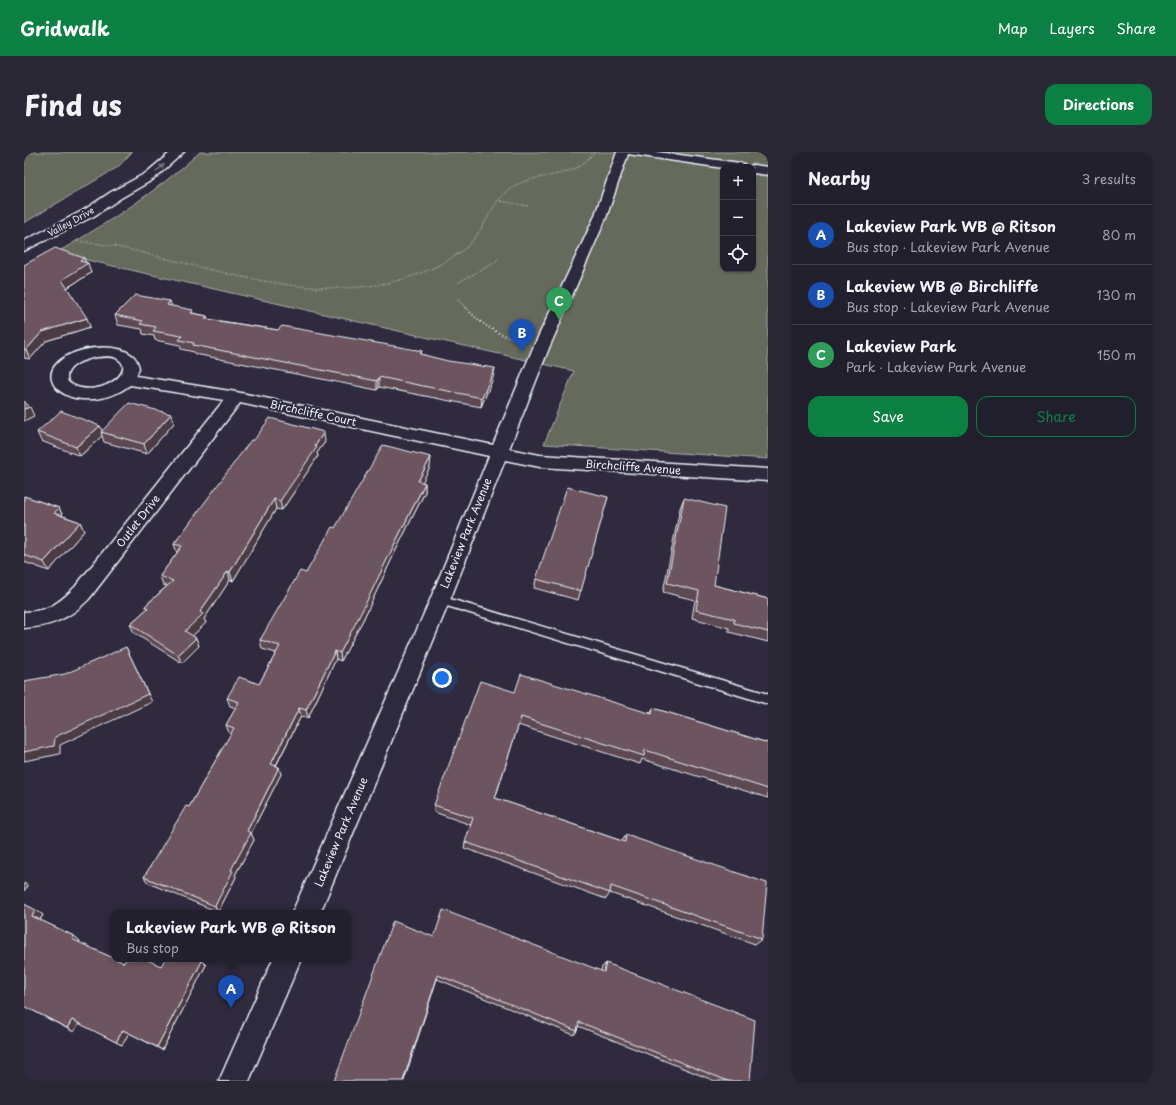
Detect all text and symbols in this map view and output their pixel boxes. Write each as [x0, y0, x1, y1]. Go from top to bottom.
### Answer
text: Gridwalk [20, 14, 110, 42]
text: Map [998, 18, 1028, 39]
text: Layers [1050, 18, 1095, 39]
text: Share [1117, 18, 1156, 39]
text: Find us [24, 83, 122, 126]
button: Directions [1045, 84, 1152, 125]
one-way arrow [155, 163, 165, 172]
map controls [720, 164, 756, 272]
button: + [720, 164, 756, 200]
text: Nearby [808, 165, 870, 191]
text: 3 results [1082, 169, 1136, 188]
button: − [720, 200, 756, 236]
street label: Valley Drive [45, 202, 96, 240]
text: Lakeview Park WB @ Ritson [846, 214, 1056, 237]
text: A [816, 225, 826, 244]
text: 80 m [1102, 225, 1136, 244]
button: locate [720, 236, 756, 272]
text: Bus stop · Lakeview Park Avenue [846, 237, 1050, 256]
text: Lakeview WB @ Birchliffe [846, 274, 1038, 297]
text: B [817, 285, 825, 304]
text: 130 m [1097, 285, 1136, 304]
pin: C [546, 287, 572, 320]
text: Bus stop · Lakeview Park Avenue [846, 297, 1050, 316]
pin: B [509, 319, 535, 352]
text: Lakeview Park [846, 334, 957, 357]
text: C [816, 345, 826, 364]
text: 150 m [1097, 345, 1136, 364]
text: Park · Lakeview Park Avenue [846, 357, 1026, 376]
street label: Birchcliffe Court [268, 395, 359, 430]
button: Save [808, 396, 968, 437]
button: Share [976, 396, 1136, 437]
street label: Birchcliffe Avenue [584, 455, 682, 478]
street label: Lakeview Park Avenue [436, 475, 496, 591]
street label: Outlet Drive [112, 491, 164, 551]
your location [432, 668, 452, 688]
street label: Lakeview Park Avenue [310, 774, 371, 889]
popup [111, 910, 351, 962]
text: Lakeview Park WB @ Ritson [126, 915, 336, 938]
text: Bus stop [126, 938, 179, 957]
pin: A [218, 975, 244, 1008]

